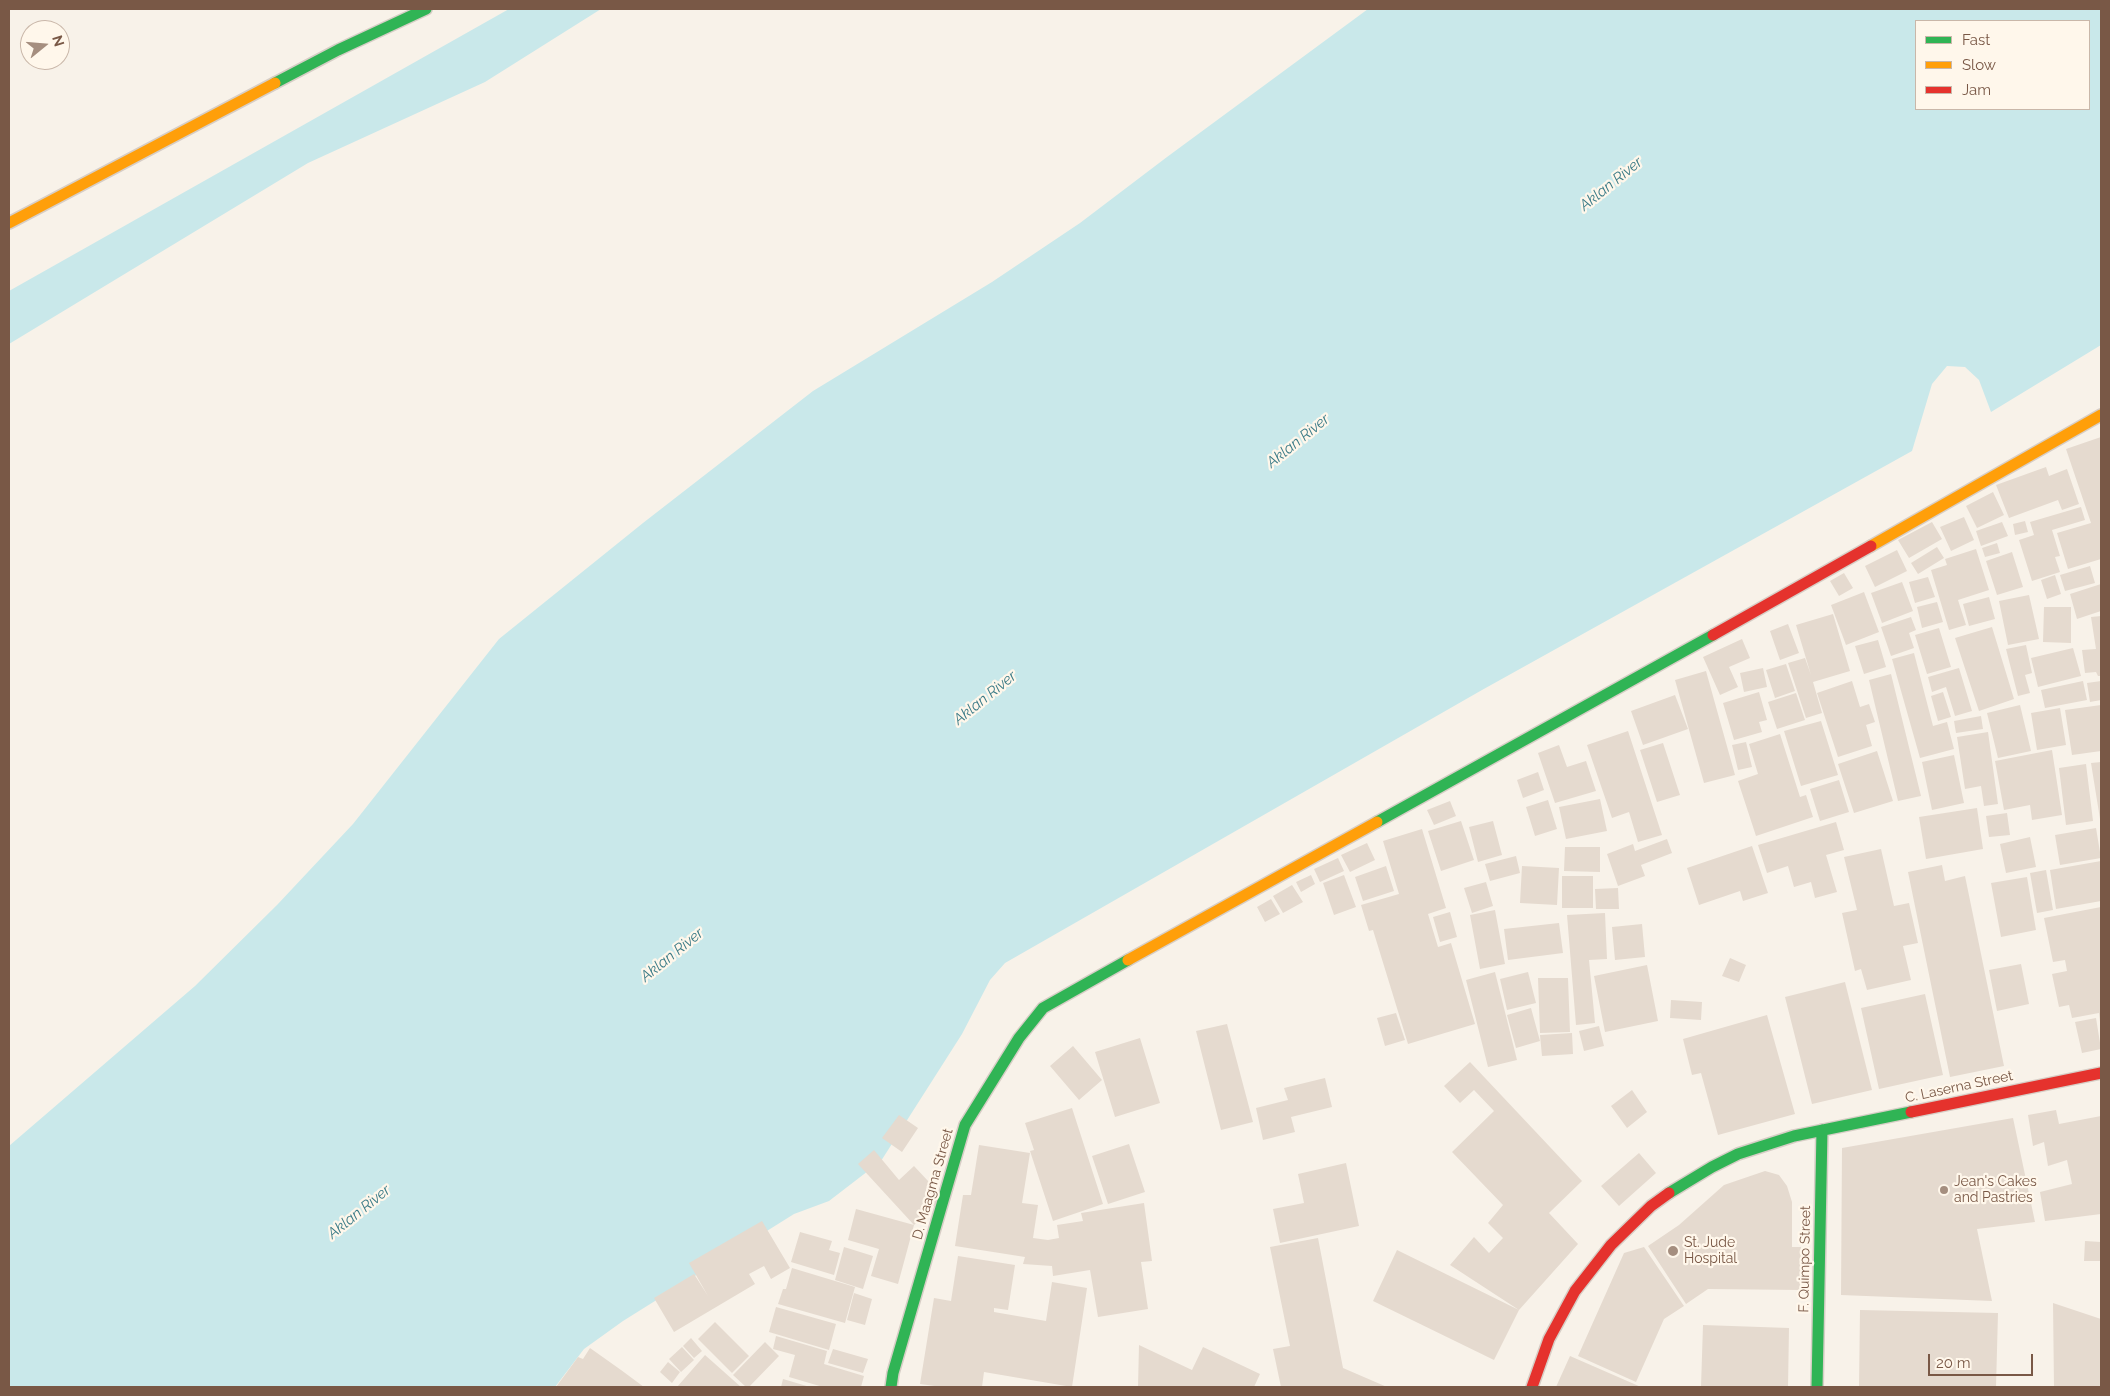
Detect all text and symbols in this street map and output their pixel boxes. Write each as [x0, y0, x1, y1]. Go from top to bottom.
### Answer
north arrow [20, 20, 70, 70]
legend [1915, 20, 2090, 110]
text: Fast [1962, 31, 1990, 49]
text: N [49, 33, 68, 48]
text: Slow [1962, 56, 1996, 74]
text: Jam [1962, 81, 1991, 99]
water label: Aklan River [1576, 153, 1646, 215]
water label: Aklan River [1263, 410, 1333, 472]
water label: Aklan River [950, 667, 1020, 729]
water label: Aklan River [637, 924, 707, 986]
street label: C. Laserna Street [1904, 1067, 2014, 1107]
street label: D. Maagma Street [909, 1126, 957, 1242]
place label: Jean's Cakes and Pastries [1954, 1174, 2037, 1206]
water label: Aklan River [324, 1181, 394, 1243]
marker: Jean's Cakes and Pastries [1938, 1184, 1950, 1196]
street label: F. Quimpo Street [1796, 1205, 1814, 1313]
place label: St. Jude Hospital [1684, 1235, 1737, 1268]
marker: St. Jude Hospital [1666, 1244, 1680, 1258]
scale bar [1930, 1344, 2035, 1376]
text: 20 m [1936, 1354, 1971, 1372]

